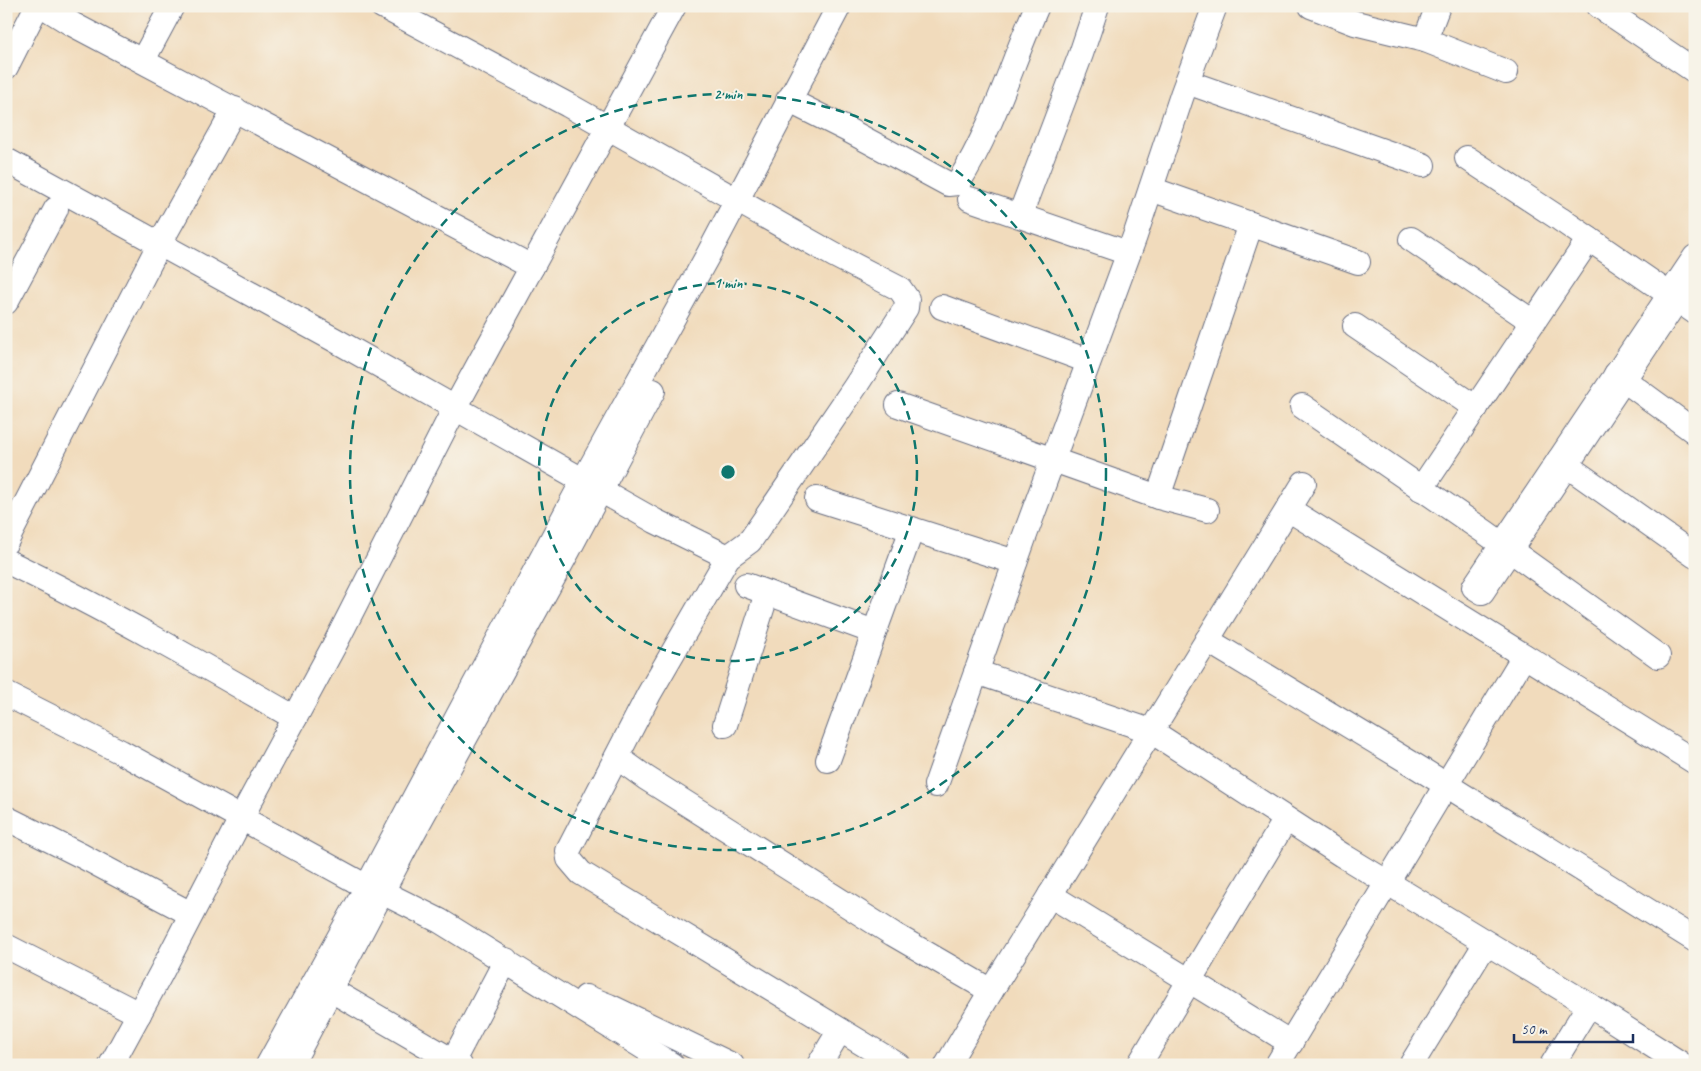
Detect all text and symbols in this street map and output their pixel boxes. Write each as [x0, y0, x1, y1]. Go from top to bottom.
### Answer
text: 2 min [714, 85, 743, 104]
text: 1 min [714, 274, 743, 293]
centre of rings [719, 463, 737, 481]
scale bar [1514, 1011, 1632, 1043]
text: 50 m [1521, 1020, 1548, 1039]

